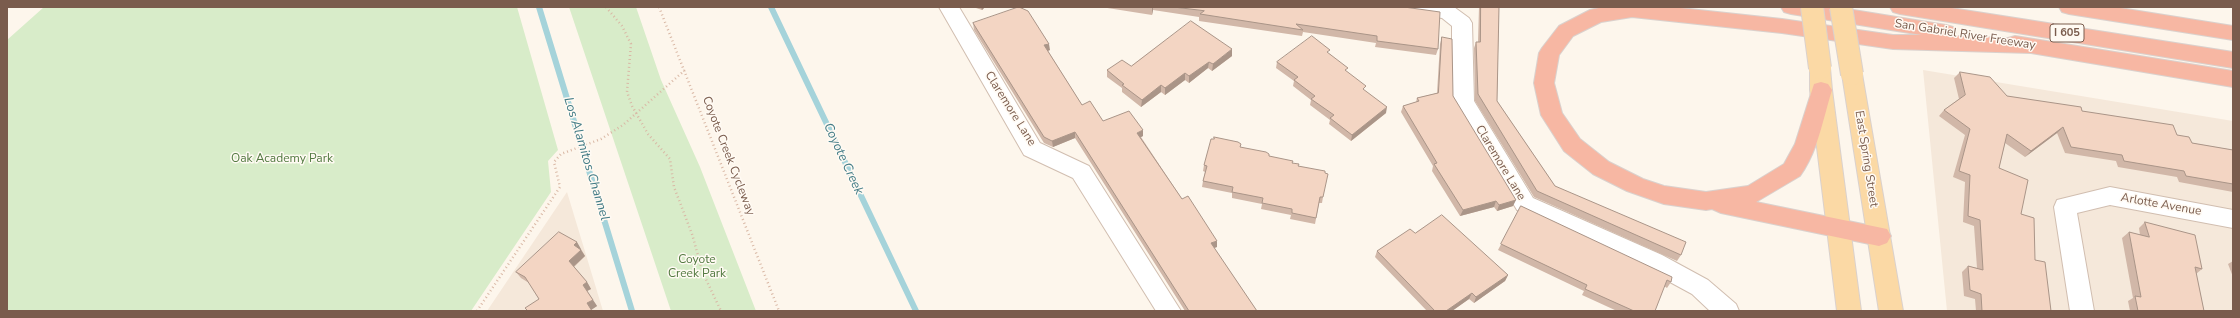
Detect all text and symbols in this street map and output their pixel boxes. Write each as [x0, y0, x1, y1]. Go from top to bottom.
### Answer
street label: San Gabriel River Freeway [1894, 17, 2036, 53]
road number: I 605 [2050, 24, 2084, 42]
street label: Claremore Lane [981, 69, 1039, 149]
street label: Coyote Creek Cycleway [699, 94, 757, 218]
water label: Los Alamitos Channel [560, 95, 612, 223]
street label: East Spring Street [1851, 110, 1881, 208]
water label: Coyote Creek [820, 121, 866, 197]
street label: Claremore Lane [1472, 123, 1528, 203]
park label: Oak Academy Park [231, 152, 333, 166]
street label: Arlotte Avenue [2120, 191, 2202, 219]
park label: Coyote Creek Park [668, 253, 726, 281]

